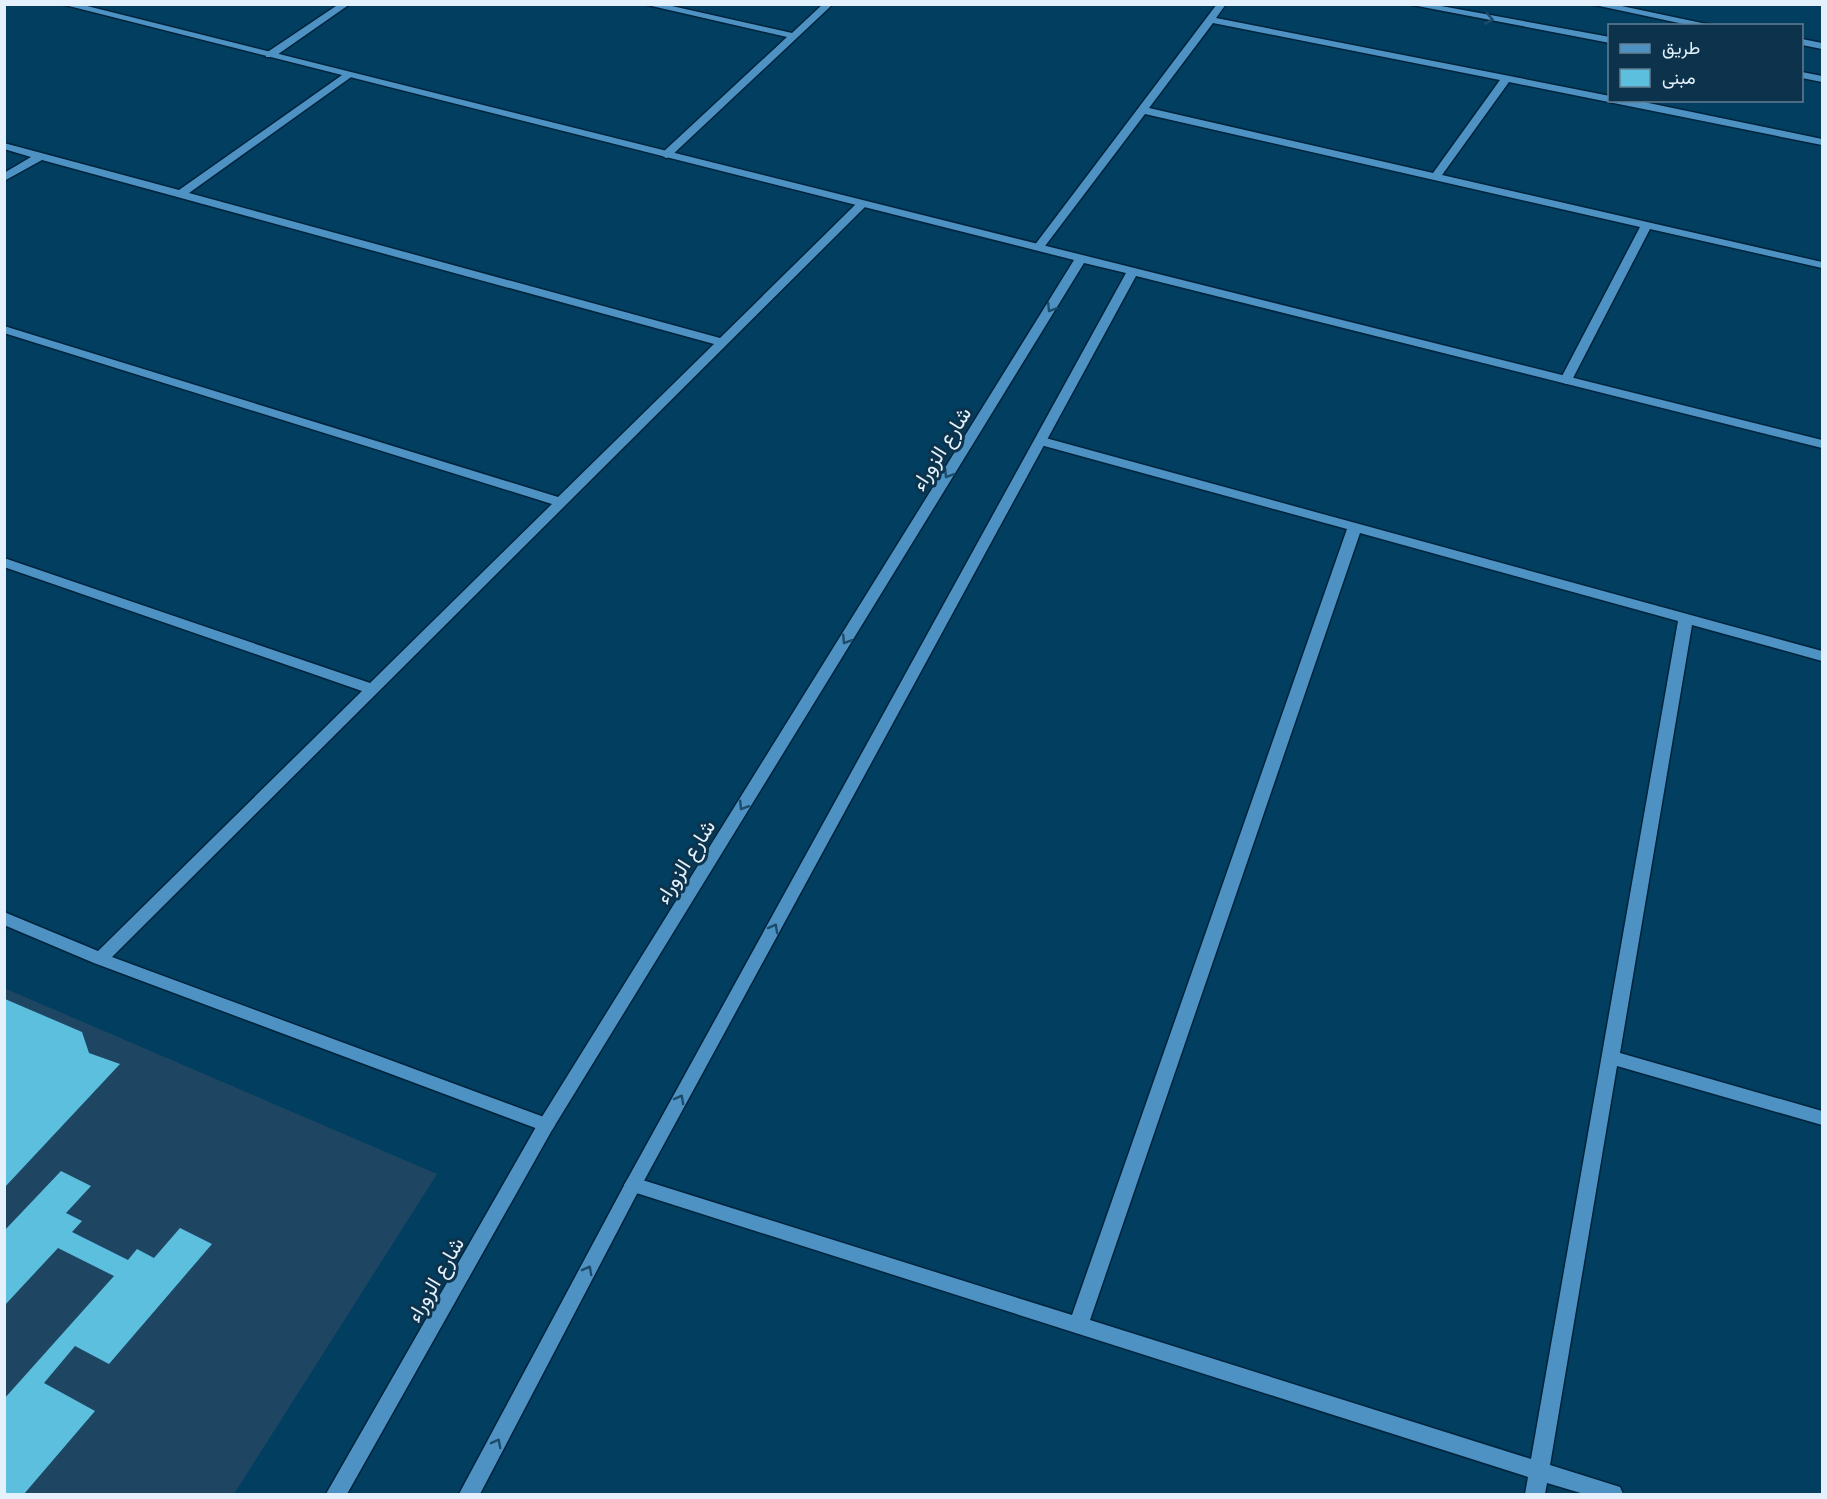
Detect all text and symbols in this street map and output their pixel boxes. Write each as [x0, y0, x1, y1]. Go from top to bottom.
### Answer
one-way arrow [1484, 12, 1494, 25]
legend [1608, 24, 1803, 102]
text: طريق [1662, 36, 1700, 59]
text: مبنى [1662, 66, 1696, 89]
one-way arrow [1046, 302, 1058, 312]
street label: شارع الزوراء [905, 402, 978, 496]
one-way arrow [944, 468, 956, 478]
one-way arrow [841, 634, 853, 644]
one-way arrow [738, 800, 750, 810]
street label: شارع الزوراء [649, 815, 722, 909]
one-way arrow [767, 924, 778, 934]
one-way arrow [673, 1095, 685, 1105]
street label: شارع الزوراء [400, 1232, 471, 1327]
one-way arrow [581, 1266, 592, 1277]
one-way arrow [490, 1439, 501, 1449]

